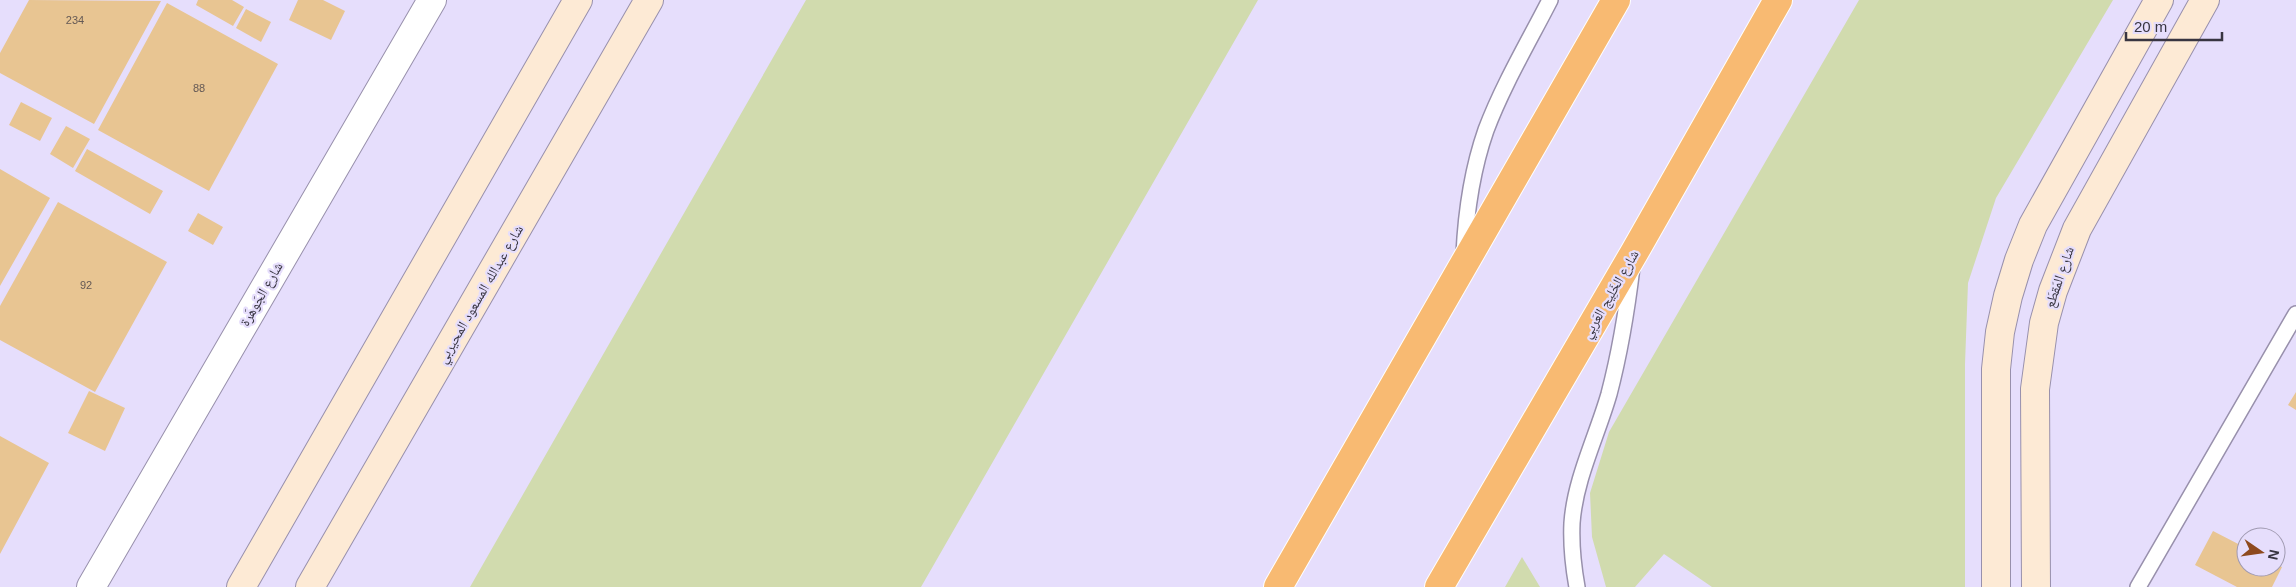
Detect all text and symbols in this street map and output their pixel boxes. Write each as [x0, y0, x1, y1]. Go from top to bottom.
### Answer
scale bar [2126, 10, 2222, 42]
house number: 234 [66, 14, 84, 26]
text: 20 m [2134, 18, 2167, 35]
house number: 88 [193, 82, 205, 94]
street label: شارع عبدالله المسعود المحيربي [434, 222, 529, 368]
street label: شارع المَقطَع [2041, 244, 2079, 310]
street label: شارع الخَلِيج العَربِي [1578, 247, 1645, 343]
street label: شارع الجَوهَرة [236, 259, 287, 330]
house number: 92 [80, 279, 92, 291]
north arrow [2236, 527, 2286, 577]
text: N [2265, 548, 2283, 562]

